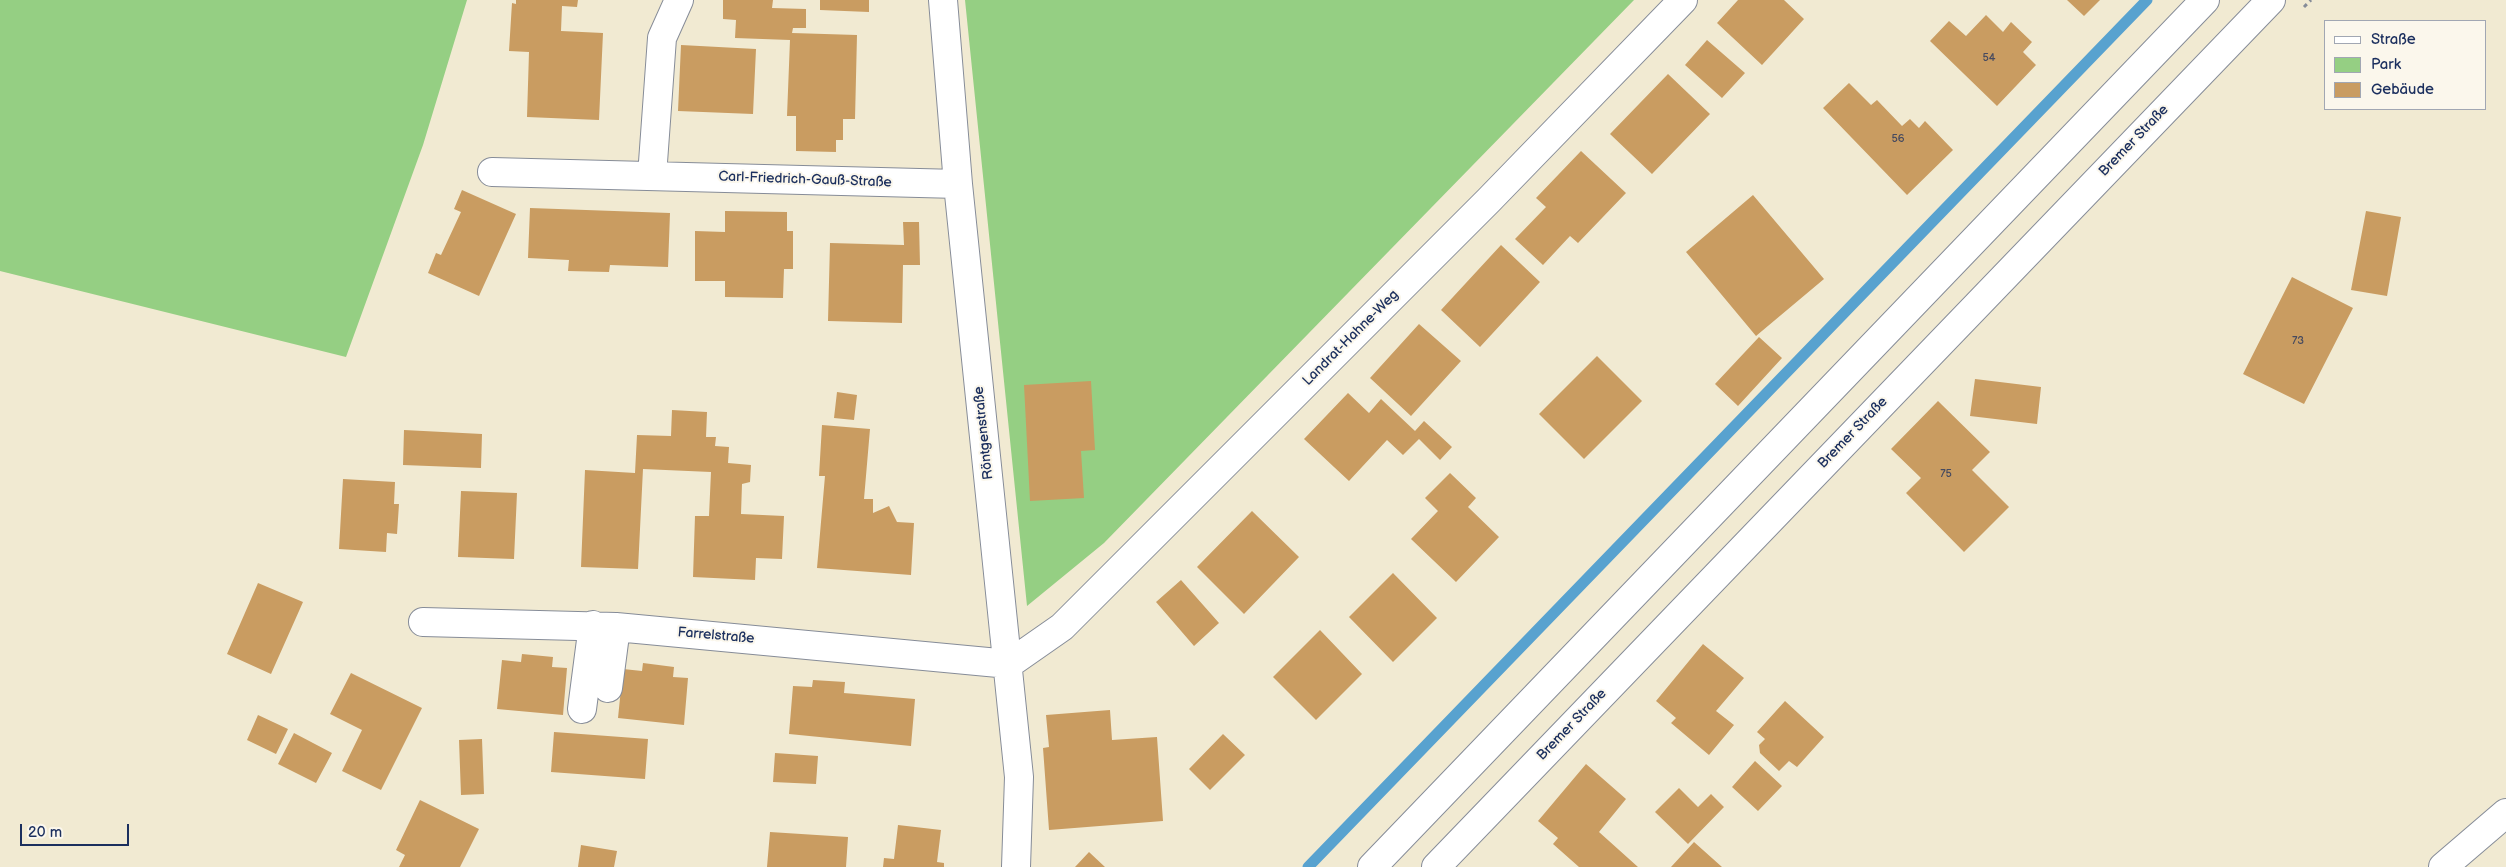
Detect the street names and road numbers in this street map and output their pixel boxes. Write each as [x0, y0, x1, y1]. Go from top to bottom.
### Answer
street label: Bremer Straße [2096, 102, 2172, 180]
street label: Carl-Friedrich-Gauß-Straße [718, 169, 892, 191]
street label: Landrat-Hahne-Weg [1300, 287, 1402, 389]
street label: Röntgenstraße [971, 385, 997, 481]
street label: Bremer Straße [1815, 394, 1891, 472]
street label: Farrelstraße [677, 624, 755, 648]
street label: Bremer Straße [1534, 686, 1610, 764]

